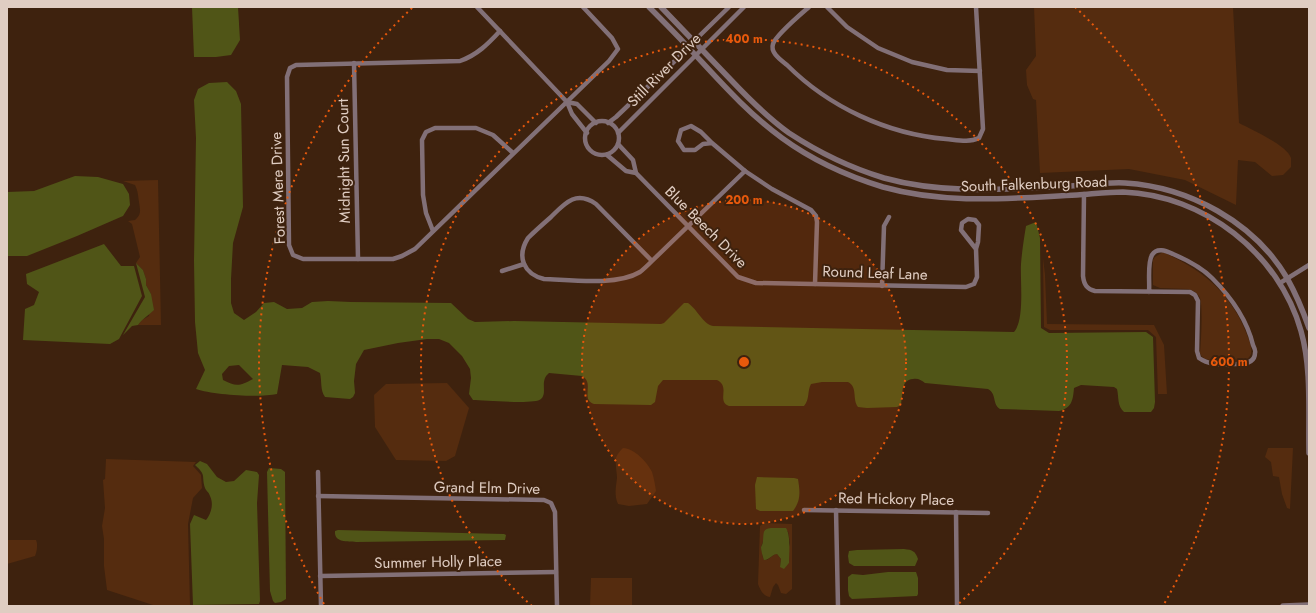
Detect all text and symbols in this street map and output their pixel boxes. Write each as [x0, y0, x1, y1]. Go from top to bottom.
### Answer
street label: Still River Drive [622, 28, 706, 112]
text: 400 m [725, 30, 763, 48]
street label: Midnight Sun Court [332, 98, 356, 223]
street label: Forest Mere Drive [265, 131, 291, 245]
street label: South Falkenburg Road [960, 170, 1108, 198]
street label: Blue Beech Drive [660, 181, 752, 273]
text: 200 m [725, 191, 763, 209]
street label: Round Leaf Lane [822, 260, 928, 286]
text: 600 m [1210, 353, 1248, 371]
centre of rings [737, 355, 751, 369]
street label: Grand Elm Drive [434, 476, 541, 500]
street label: Red Hickory Place [838, 487, 954, 511]
street label: Summer Holly Place [374, 550, 502, 574]

